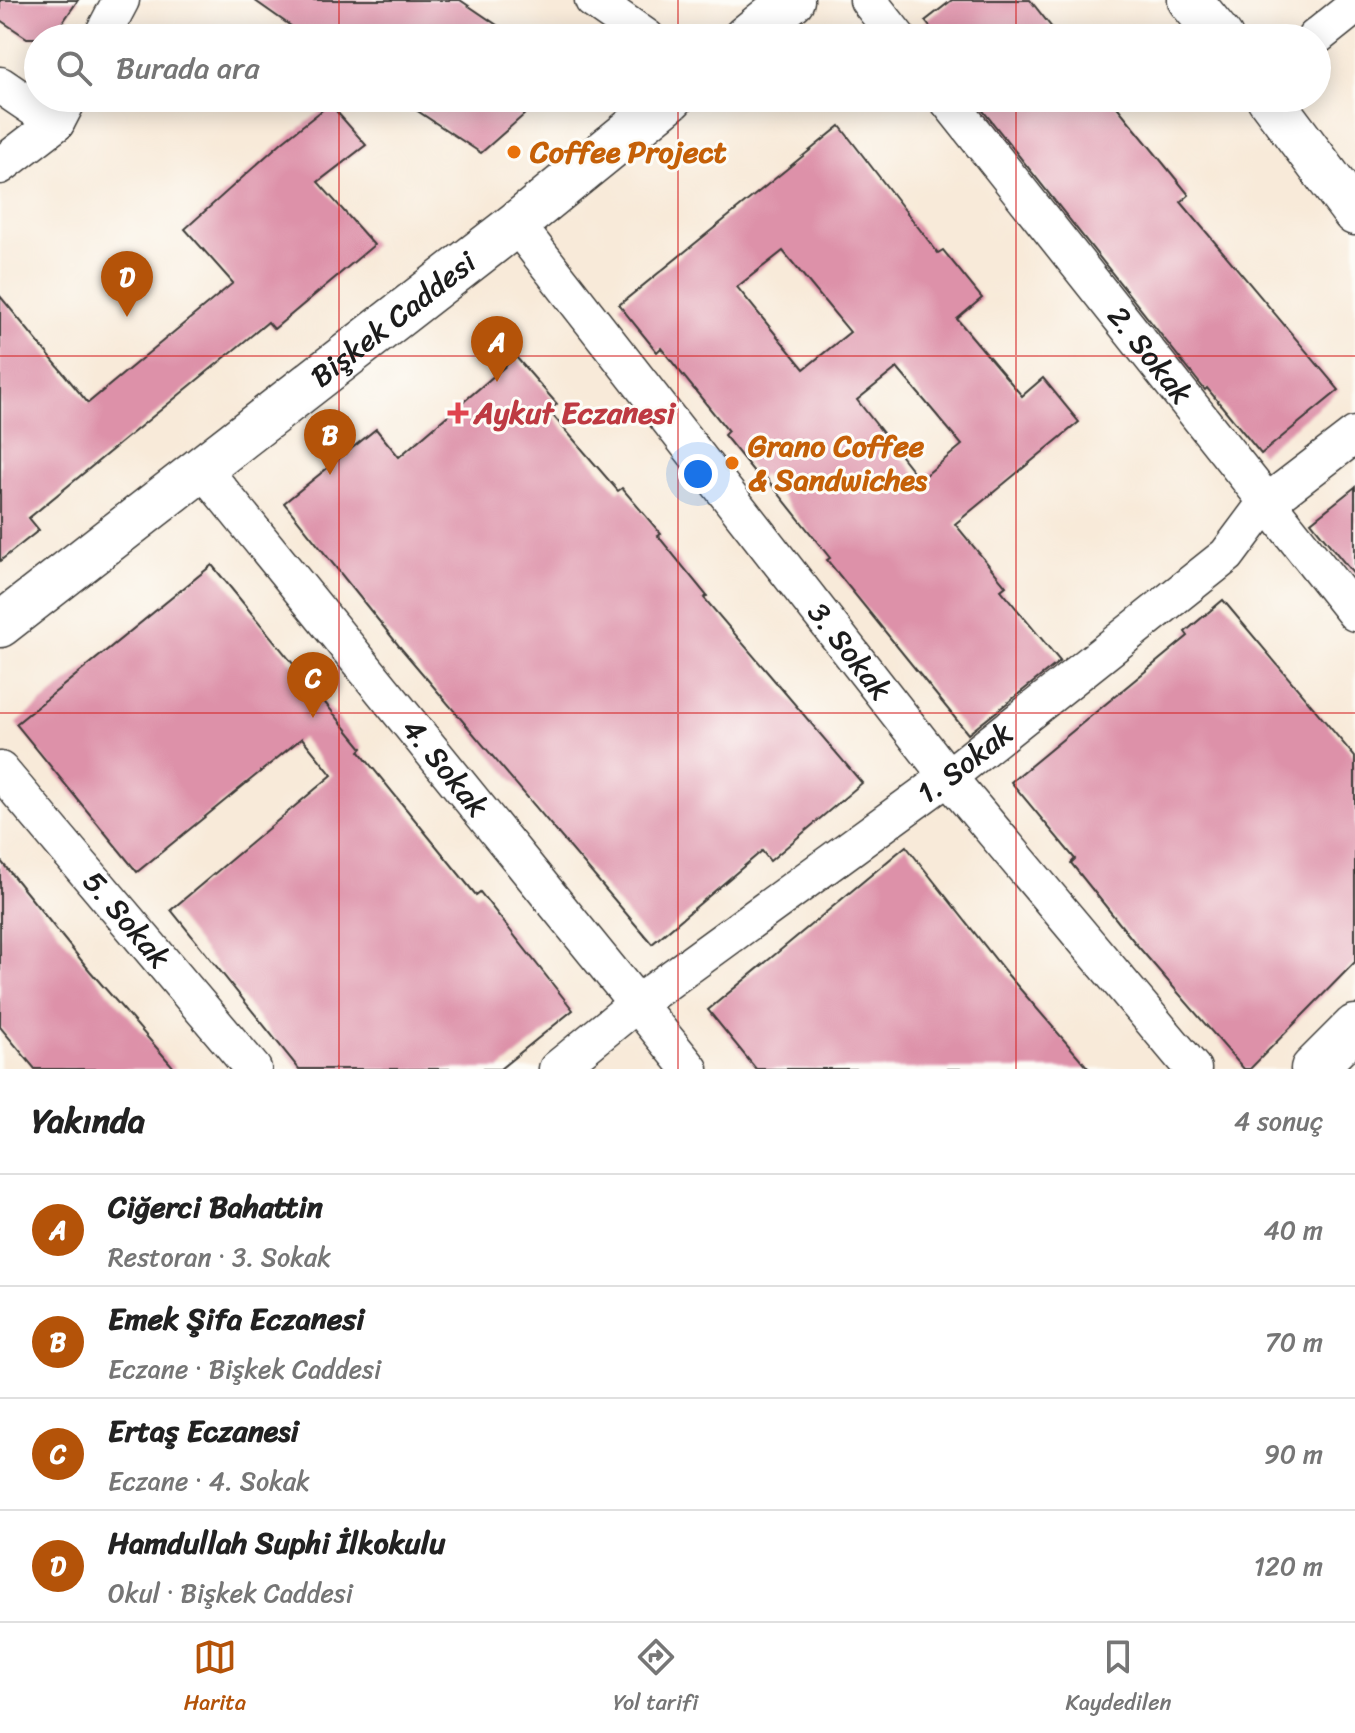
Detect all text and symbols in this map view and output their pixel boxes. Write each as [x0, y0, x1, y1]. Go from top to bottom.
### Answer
search box [24, 24, 1331, 112]
text: Burada ara [116, 41, 259, 95]
icon: search [52, 46, 96, 90]
place label: Coffee Project [529, 125, 727, 179]
marker: Coffee Project [505, 143, 523, 161]
street label: Bişkek Caddesi [298, 236, 490, 402]
pin: D [101, 251, 153, 317]
street label: 2. Sokak [1093, 293, 1207, 417]
pin: A [471, 316, 523, 382]
place label: Aykut Eczanesi [472, 386, 677, 440]
marker: Aykut Eczanesi [449, 404, 467, 422]
pin: B [304, 409, 356, 475]
place label: Grano Coffee & Sandwiches [748, 419, 928, 507]
your location [678, 454, 718, 494]
marker: Grano Coffee & Sandwiches [723, 454, 741, 472]
street label: 3. Sokak [793, 589, 906, 713]
pin: C [287, 652, 339, 718]
street label: 4. Sokak [388, 705, 503, 830]
street label: 1. Sokak [905, 708, 1025, 819]
street label: 5. Sokak [68, 858, 185, 981]
text: Yakında [32, 1091, 145, 1151]
text: 4 sonuç [1234, 1098, 1323, 1144]
text: Ciğerci Bahattin [108, 1180, 323, 1234]
text: A [49, 1207, 67, 1253]
text: 40 m [1264, 1207, 1323, 1253]
text: Restoran · 3. Sokak [108, 1234, 331, 1280]
text: Emek Şifa Eczanesi [108, 1292, 365, 1346]
text: B [50, 1319, 66, 1365]
text: 70 m [1265, 1319, 1323, 1365]
text: Eczane · Bişkek Caddesi [108, 1346, 381, 1392]
text: Ertaş Eczanesi [108, 1404, 299, 1458]
text: C [50, 1431, 66, 1477]
text: 90 m [1264, 1431, 1323, 1477]
text: Eczane · 4. Sokak [108, 1458, 310, 1504]
text: Hamdullah Suphi İlkokulu [108, 1516, 445, 1570]
text: D [50, 1543, 66, 1589]
text: 120 m [1254, 1543, 1323, 1589]
text: Okul · Bişkek Caddesi [108, 1570, 353, 1616]
tab: Harita [184, 1635, 246, 1722]
tab: Yol tarifi [613, 1635, 698, 1722]
tab: Kaydedilen [1066, 1635, 1171, 1722]

